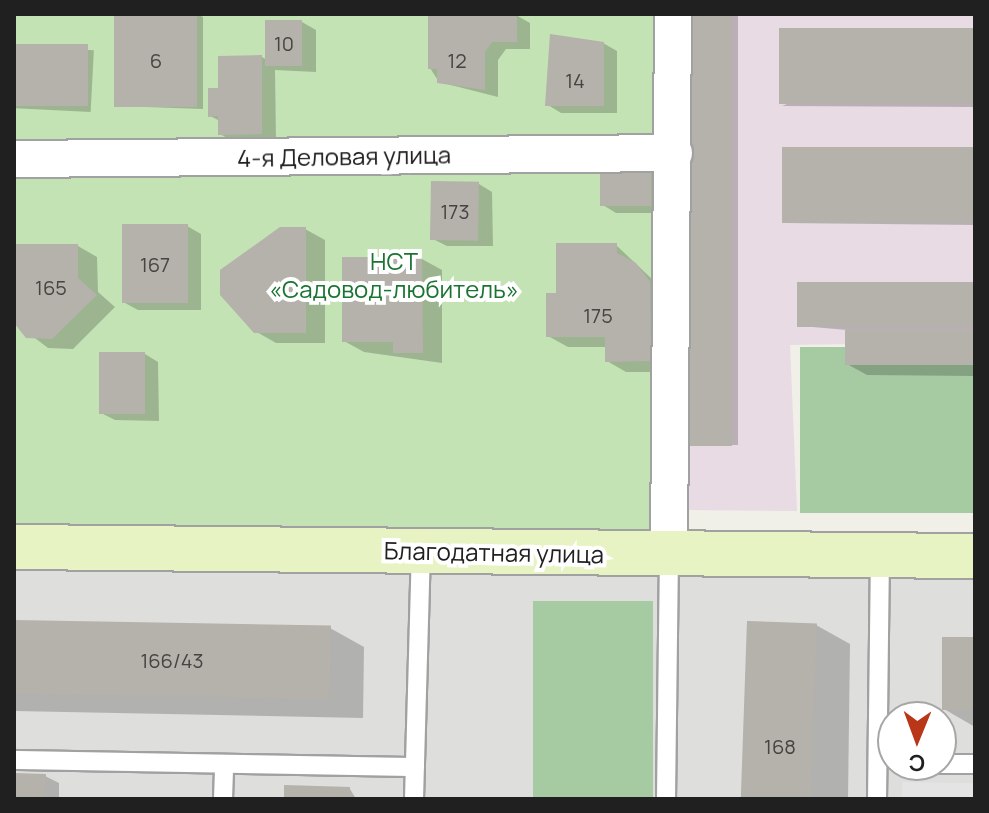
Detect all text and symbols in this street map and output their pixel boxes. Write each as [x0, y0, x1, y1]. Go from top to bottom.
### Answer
house number: 10 [274, 31, 294, 55]
house number: 6 [150, 48, 162, 72]
house number: 12 [447, 48, 467, 72]
house number: 14 [565, 68, 585, 92]
street label: 4-я Деловая улица [237, 140, 451, 172]
house number: 173 [441, 199, 469, 223]
park label: НСТ «Садовод-любитель» [269, 247, 519, 303]
house number: 167 [140, 252, 170, 276]
house number: 165 [35, 275, 67, 299]
house number: 175 [583, 303, 613, 327]
street label: Благодатная улица [384, 536, 604, 568]
house number: 166/43 [140, 648, 204, 672]
north arrow [877, 701, 957, 781]
house number: 168 [764, 734, 796, 758]
text: С [908, 748, 925, 778]

